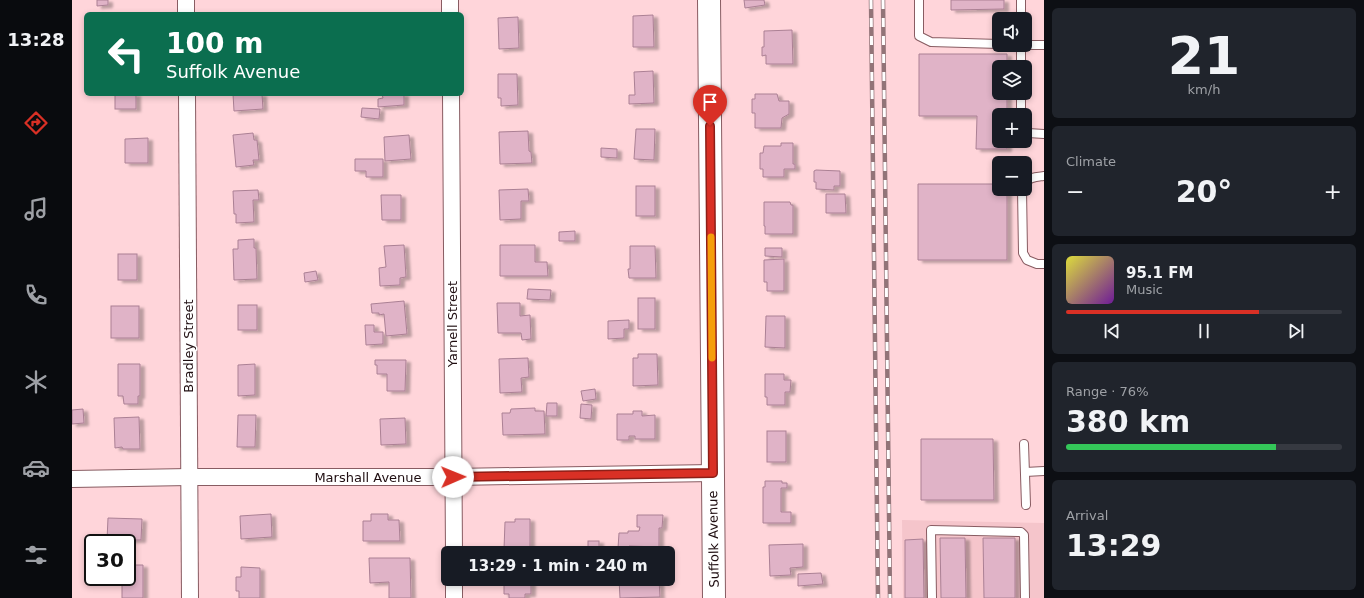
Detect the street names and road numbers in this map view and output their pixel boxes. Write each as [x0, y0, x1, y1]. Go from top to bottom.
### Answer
street label: Yarnell Street [445, 281, 460, 368]
street label: Bradley Street [181, 299, 196, 393]
street label: Marshall Avenue [314, 470, 422, 485]
street label: Suffolk Avenue [705, 490, 722, 588]

